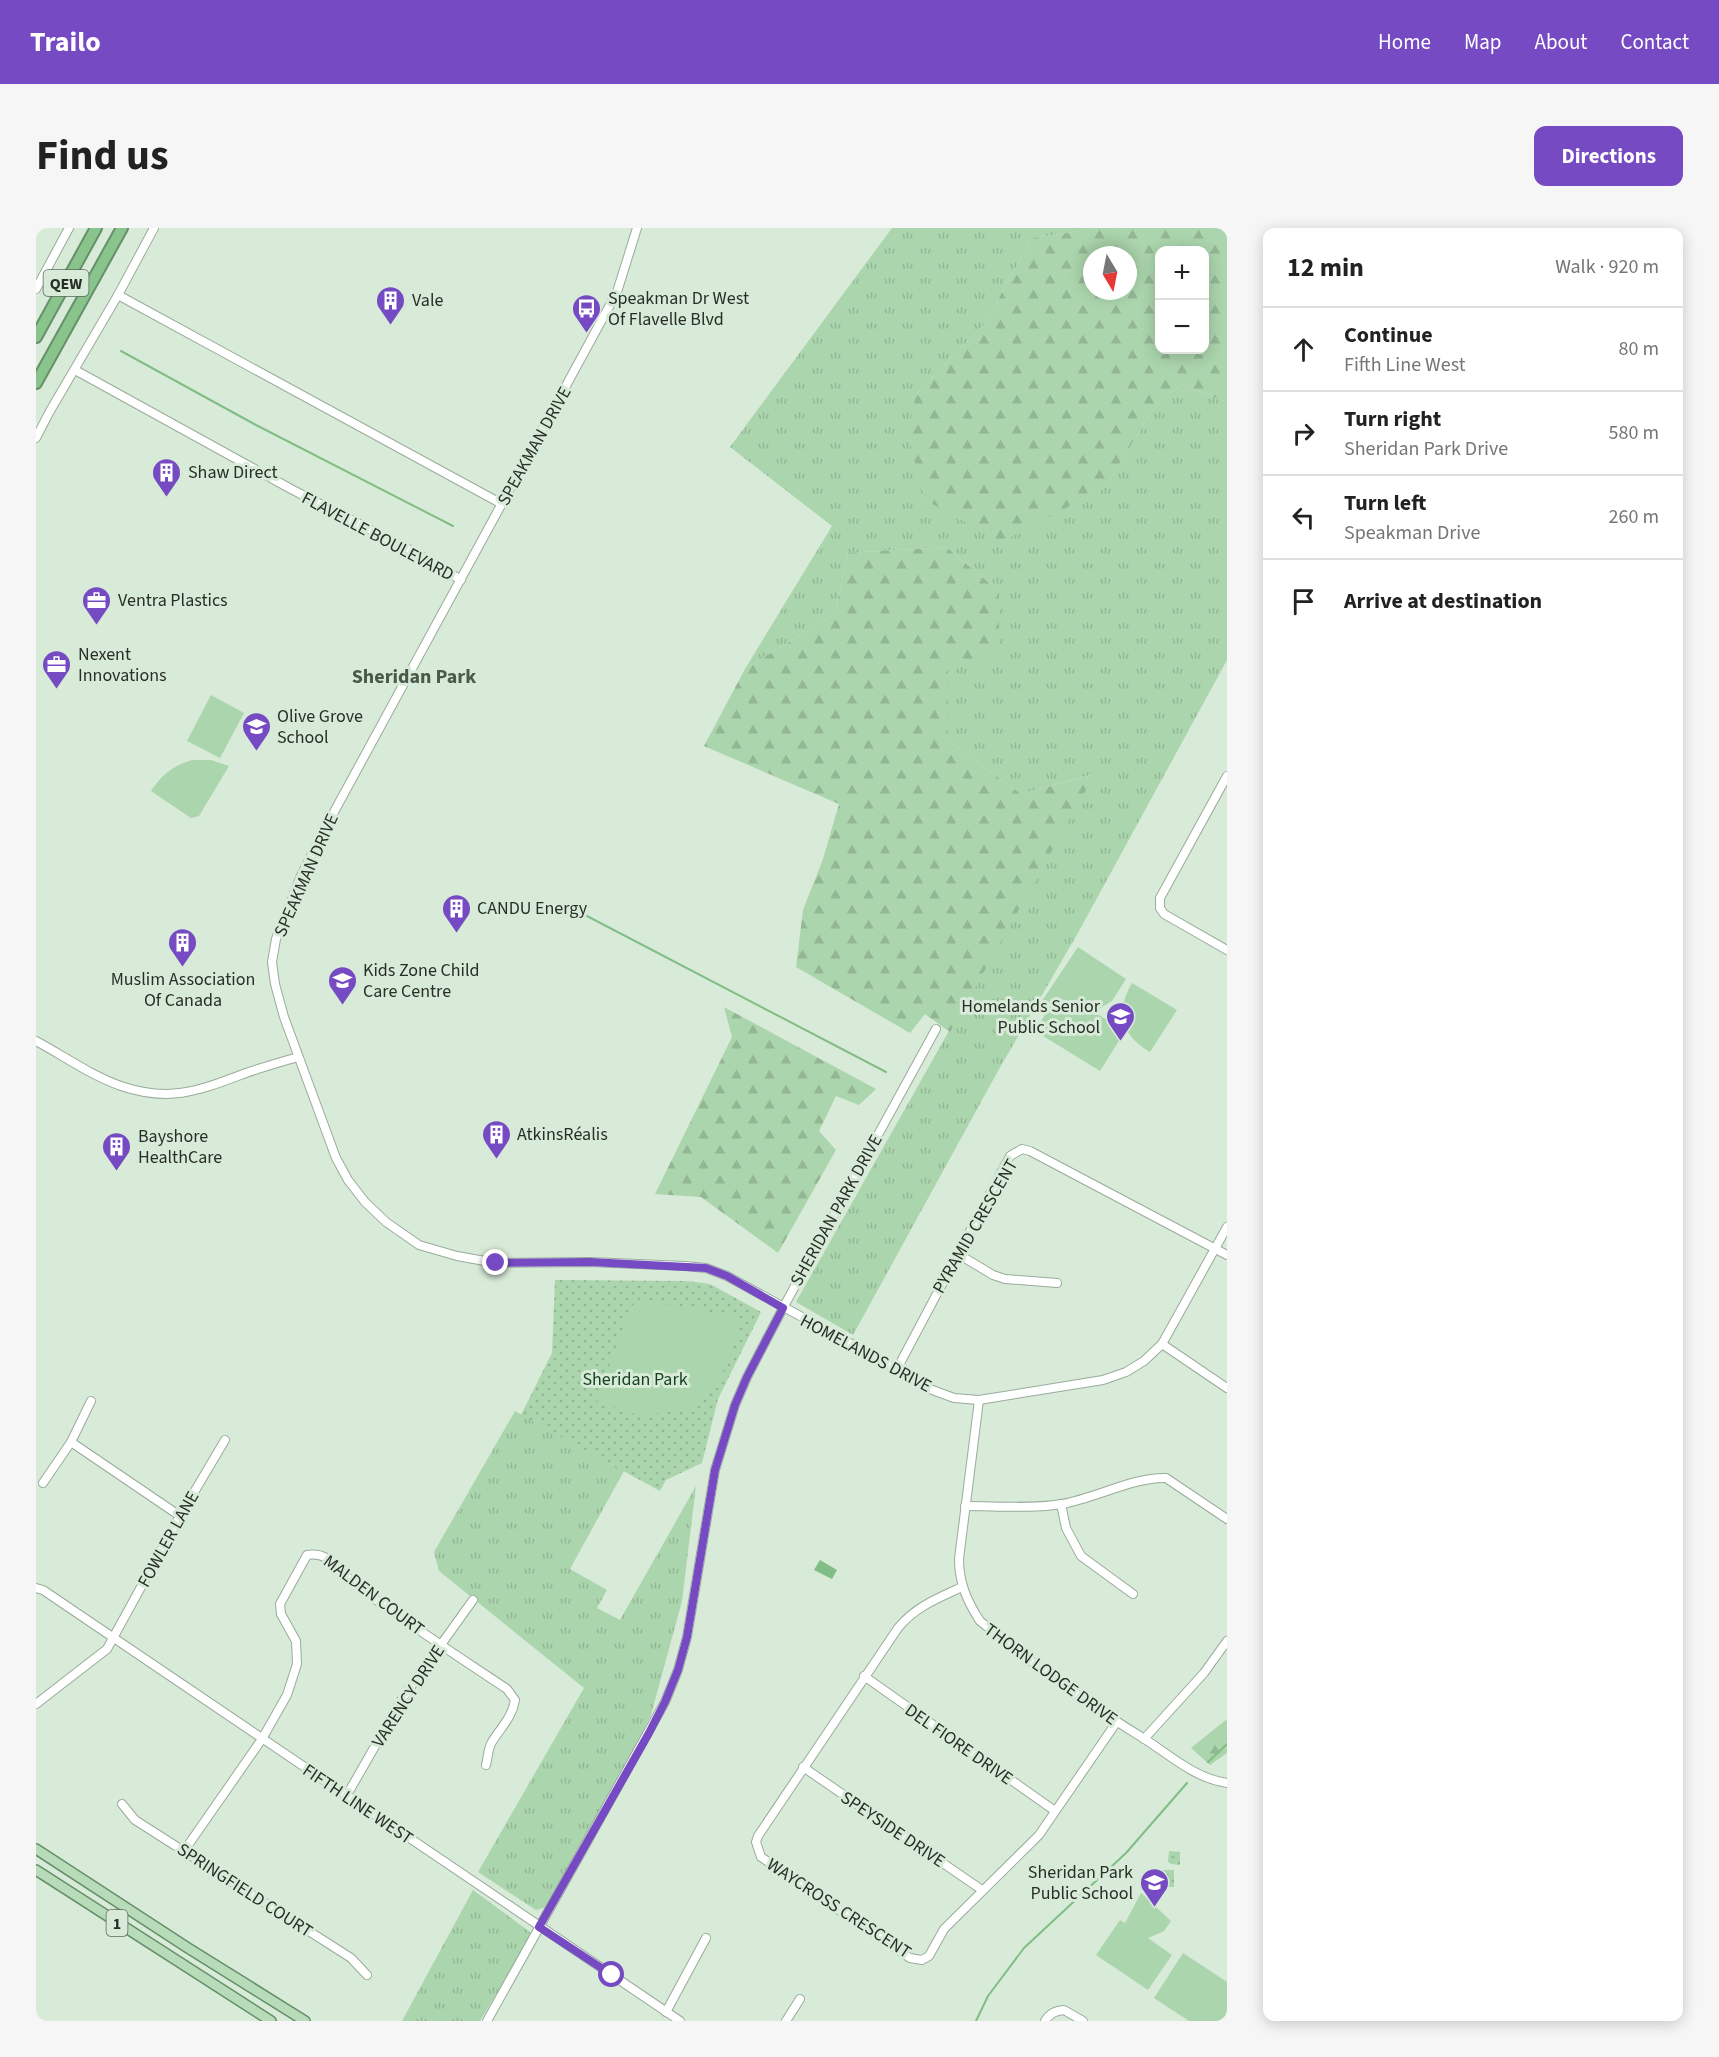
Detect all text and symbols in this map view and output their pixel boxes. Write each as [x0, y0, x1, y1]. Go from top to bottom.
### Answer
text: Trailo [30, 22, 101, 62]
text: Home [1378, 27, 1431, 57]
text: Map [1464, 27, 1502, 57]
text: About [1535, 27, 1587, 57]
text: Contact [1620, 27, 1689, 57]
text: Find us [36, 126, 169, 186]
button: Directions [1534, 126, 1683, 186]
north arrow [1083, 246, 1137, 300]
map controls [1155, 246, 1209, 354]
button: + [1155, 246, 1209, 300]
text: 12 min [1287, 249, 1364, 286]
text: Walk · 920 m [1555, 253, 1659, 281]
road number: QEW [44, 270, 88, 296]
building icon: Vale [375, 284, 407, 326]
place label: Speakman Dr West Of Flavelle Blvd [608, 286, 749, 332]
place label: Vale [412, 288, 444, 313]
bus stop icon: Speakman Dr West Of Flavelle Blvd [571, 292, 603, 334]
button: − [1155, 300, 1209, 354]
text: Continue [1344, 319, 1433, 351]
icon: ahead [1287, 333, 1320, 366]
text: 80 m [1619, 335, 1659, 363]
text: Fifth Line West [1344, 351, 1465, 379]
street label: SPEAKMAN DRIVE [491, 382, 577, 510]
text: Turn right [1344, 403, 1441, 435]
icon: right [1287, 417, 1320, 450]
text: 580 m [1609, 419, 1659, 447]
text: Sheridan Park Drive [1344, 435, 1508, 463]
building icon: Shaw Direct [151, 456, 183, 498]
place label: Shaw Direct [188, 460, 278, 485]
street label: FLAVELLE BOULEVARD [297, 486, 458, 587]
text: Turn left [1344, 487, 1426, 519]
icon: left [1287, 501, 1320, 534]
text: 260 m [1609, 503, 1659, 531]
text: Speakman Drive [1344, 519, 1480, 547]
office icon: Ventra Plastics [81, 584, 113, 626]
icon: arrive [1287, 585, 1320, 618]
text: Arrive at destination [1344, 585, 1542, 617]
place label: Ventra Plastics [118, 588, 228, 613]
place label: Nexent Innovations [78, 642, 167, 688]
office icon: Nexent Innovations [41, 648, 73, 690]
district label: Sheridan Park [352, 663, 476, 691]
place label: Olive Grove School [277, 704, 363, 750]
school or university icon: Olive Grove School [240, 710, 272, 752]
street label: SPEAKMAN DRIVE [268, 810, 345, 941]
building icon: CANDU Energy [440, 892, 472, 934]
place label: CANDU Energy [477, 896, 588, 921]
building icon: Muslim Association Of Canada [167, 926, 199, 968]
place label: Kids Zone Child Care Centre [363, 958, 480, 1004]
school or university icon: Kids Zone Child Care Centre [326, 964, 358, 1006]
place label: Muslim Association Of Canada [111, 967, 255, 1013]
place label: Homelands Senior Public School [961, 994, 1101, 1040]
school or university icon: Homelands Senior Public School [1105, 1000, 1137, 1042]
building icon: AtkinsRéalis [480, 1118, 512, 1160]
place label: AtkinsRéalis [517, 1122, 608, 1147]
place label: Bayshore HealthCare [138, 1124, 222, 1170]
building icon: Bayshore HealthCare [101, 1130, 133, 1172]
street label: SHERIDAN PARK DRIVE [784, 1130, 889, 1291]
street label: PYRAMID CRESCENT [927, 1154, 1024, 1298]
route end [482, 1249, 508, 1275]
street label: HOMELANDS DRIVE [796, 1308, 936, 1399]
park label: Sheridan Park [582, 1367, 688, 1392]
street label: FOWLER LANE [132, 1487, 205, 1592]
street label: MALDEN COURT [318, 1549, 430, 1642]
street label: THORN LODGE DRIVE [979, 1618, 1122, 1731]
street label: VARENCY DRIVE [366, 1640, 451, 1752]
street label: DEL FIORE DRIVE [900, 1698, 1018, 1791]
street label: FIFTH LINE WEST [298, 1758, 418, 1851]
street label: SPEYSIDE DRIVE [836, 1785, 950, 1874]
street label: SPRINGFIELD COURT [172, 1837, 318, 1944]
street label: WAYCROSS CRESCENT [762, 1852, 916, 1965]
place label: Sheridan Park Public School [1028, 1860, 1133, 1906]
school or university icon: Sheridan Park Public School [1138, 1866, 1170, 1908]
road number: 1 [106, 1910, 128, 1936]
route start [598, 1961, 624, 1987]

